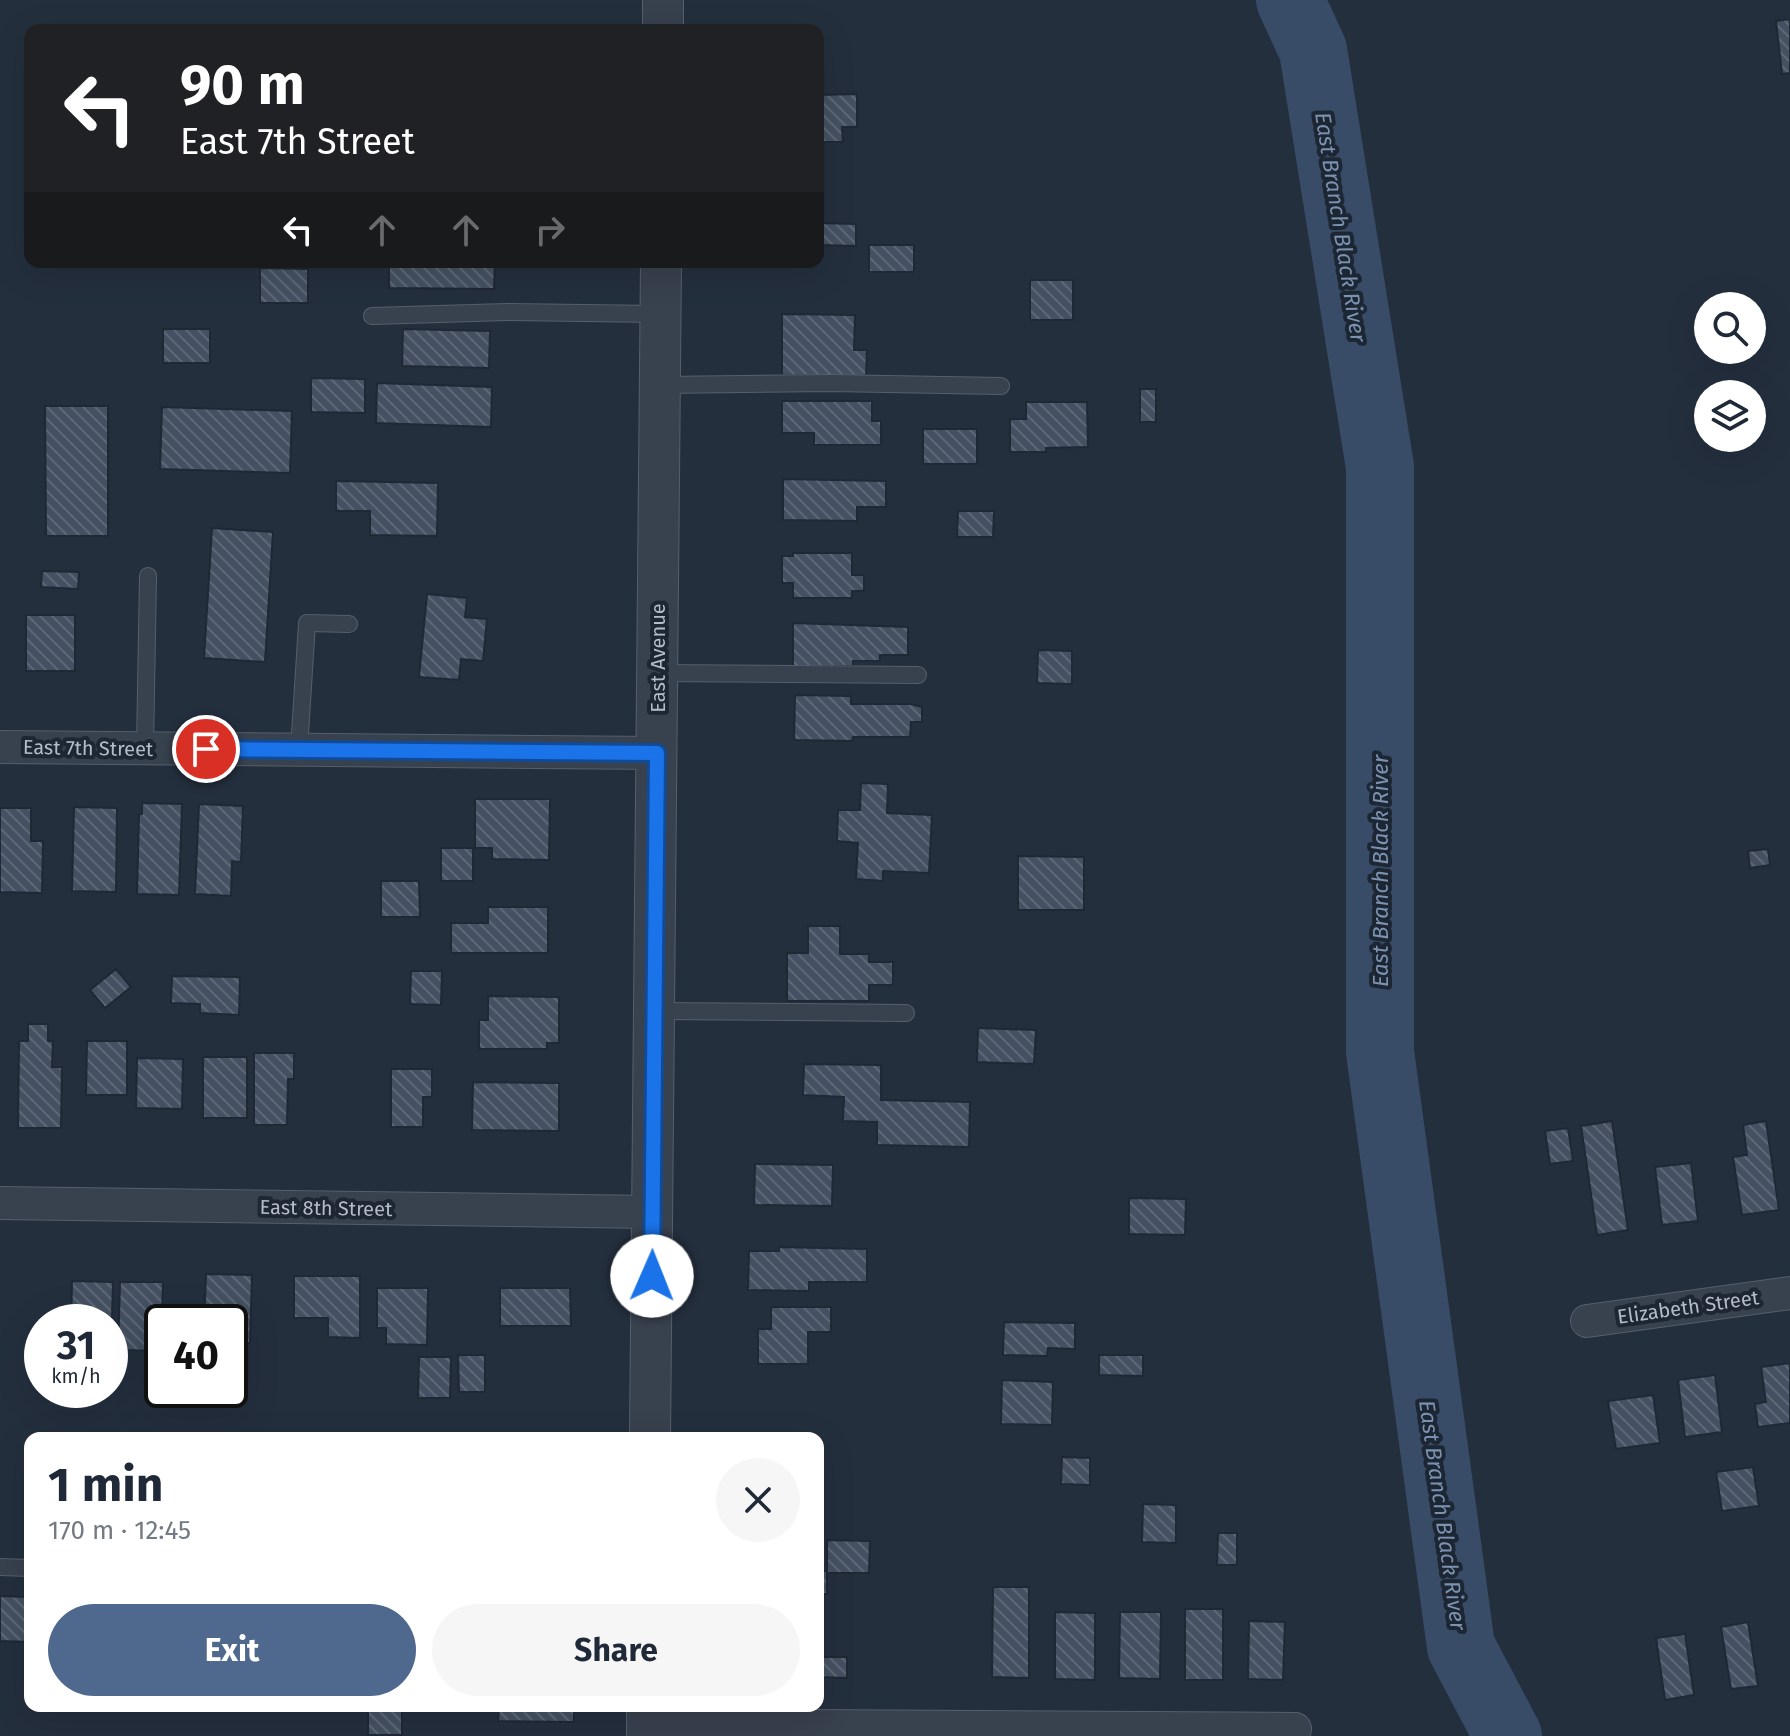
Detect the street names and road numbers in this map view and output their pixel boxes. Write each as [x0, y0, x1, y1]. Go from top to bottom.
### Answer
street label: East Avenue [646, 603, 670, 713]
street label: East 7th Street [23, 735, 154, 761]
street label: East 8th Street [260, 1195, 393, 1221]
street label: Elizabeth Street [1616, 1285, 1761, 1329]

